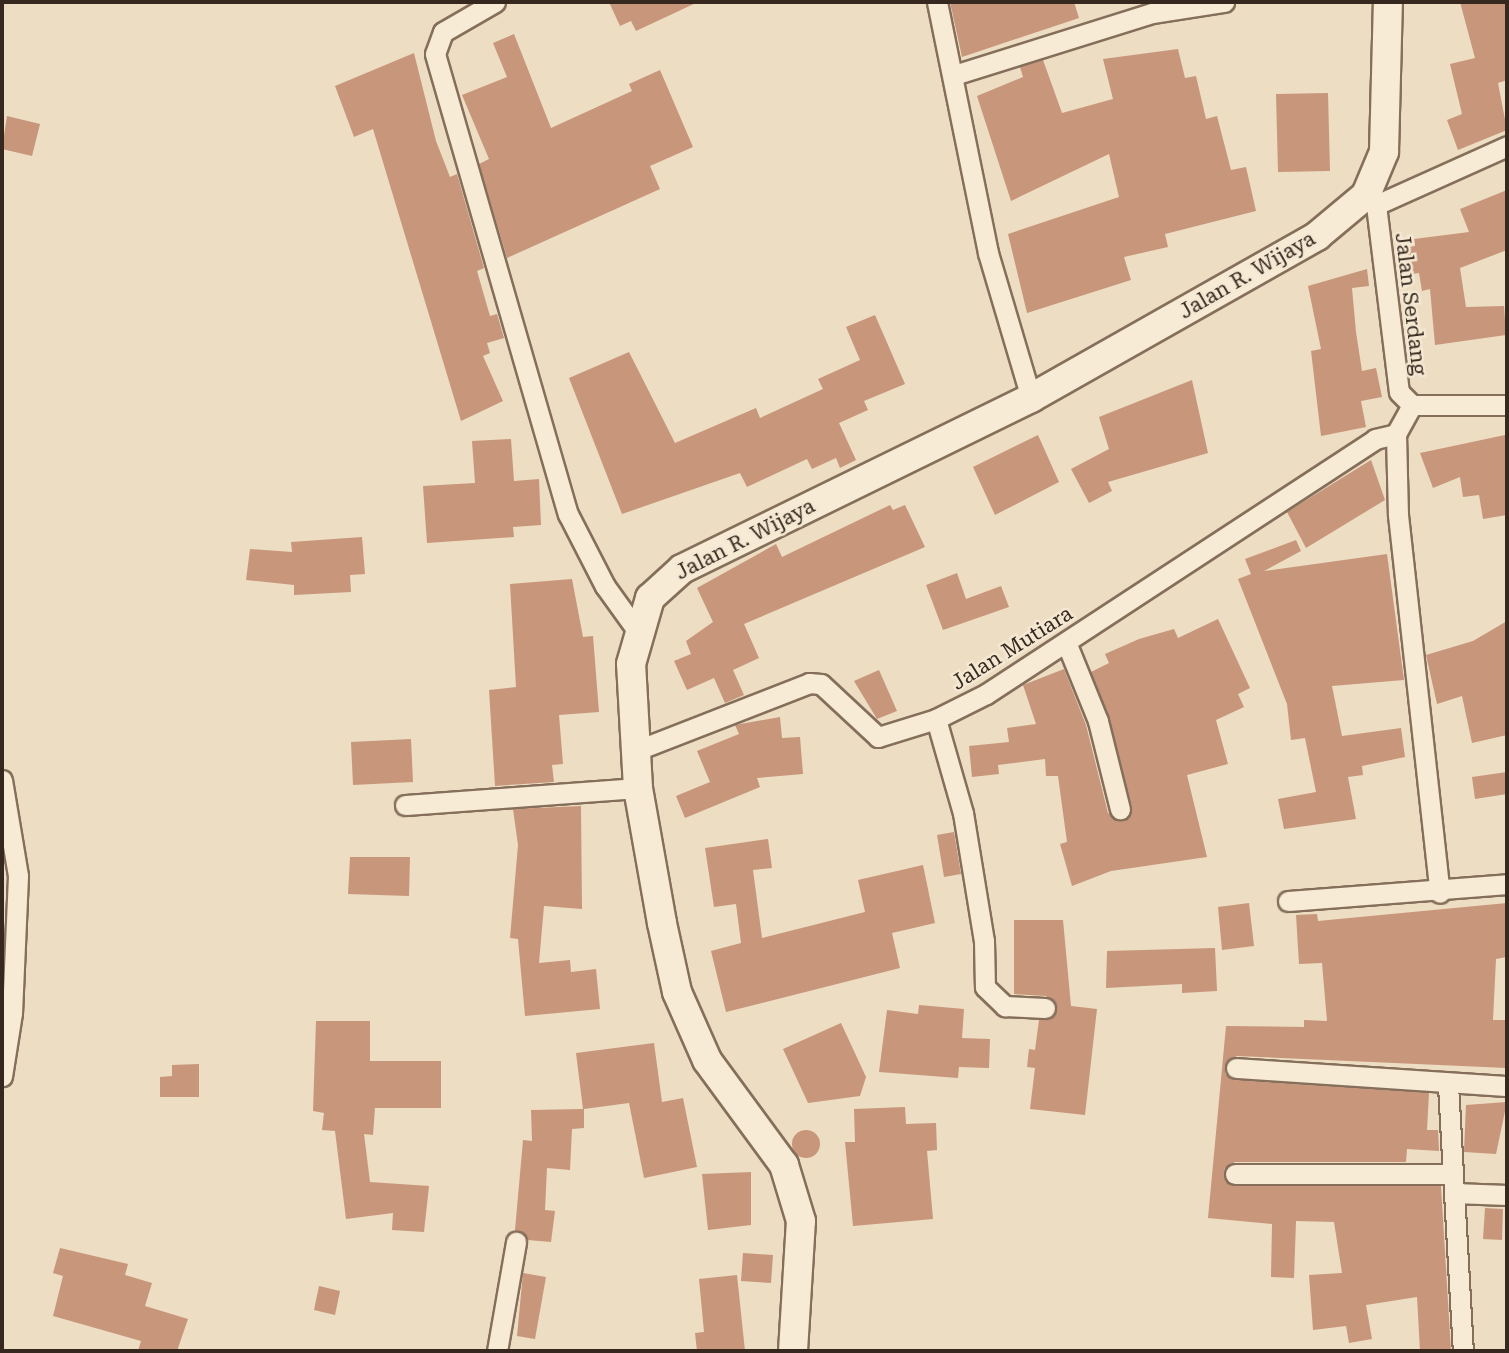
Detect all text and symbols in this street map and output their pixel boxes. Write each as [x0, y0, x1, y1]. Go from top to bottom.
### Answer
street label: Jalan R. Wijaya [1174, 226, 1320, 324]
street label: Jalan Serdang [1390, 231, 1432, 377]
street label: Jalan R. Wijaya [671, 493, 819, 585]
street label: Jalan Mutiara [947, 601, 1077, 695]

